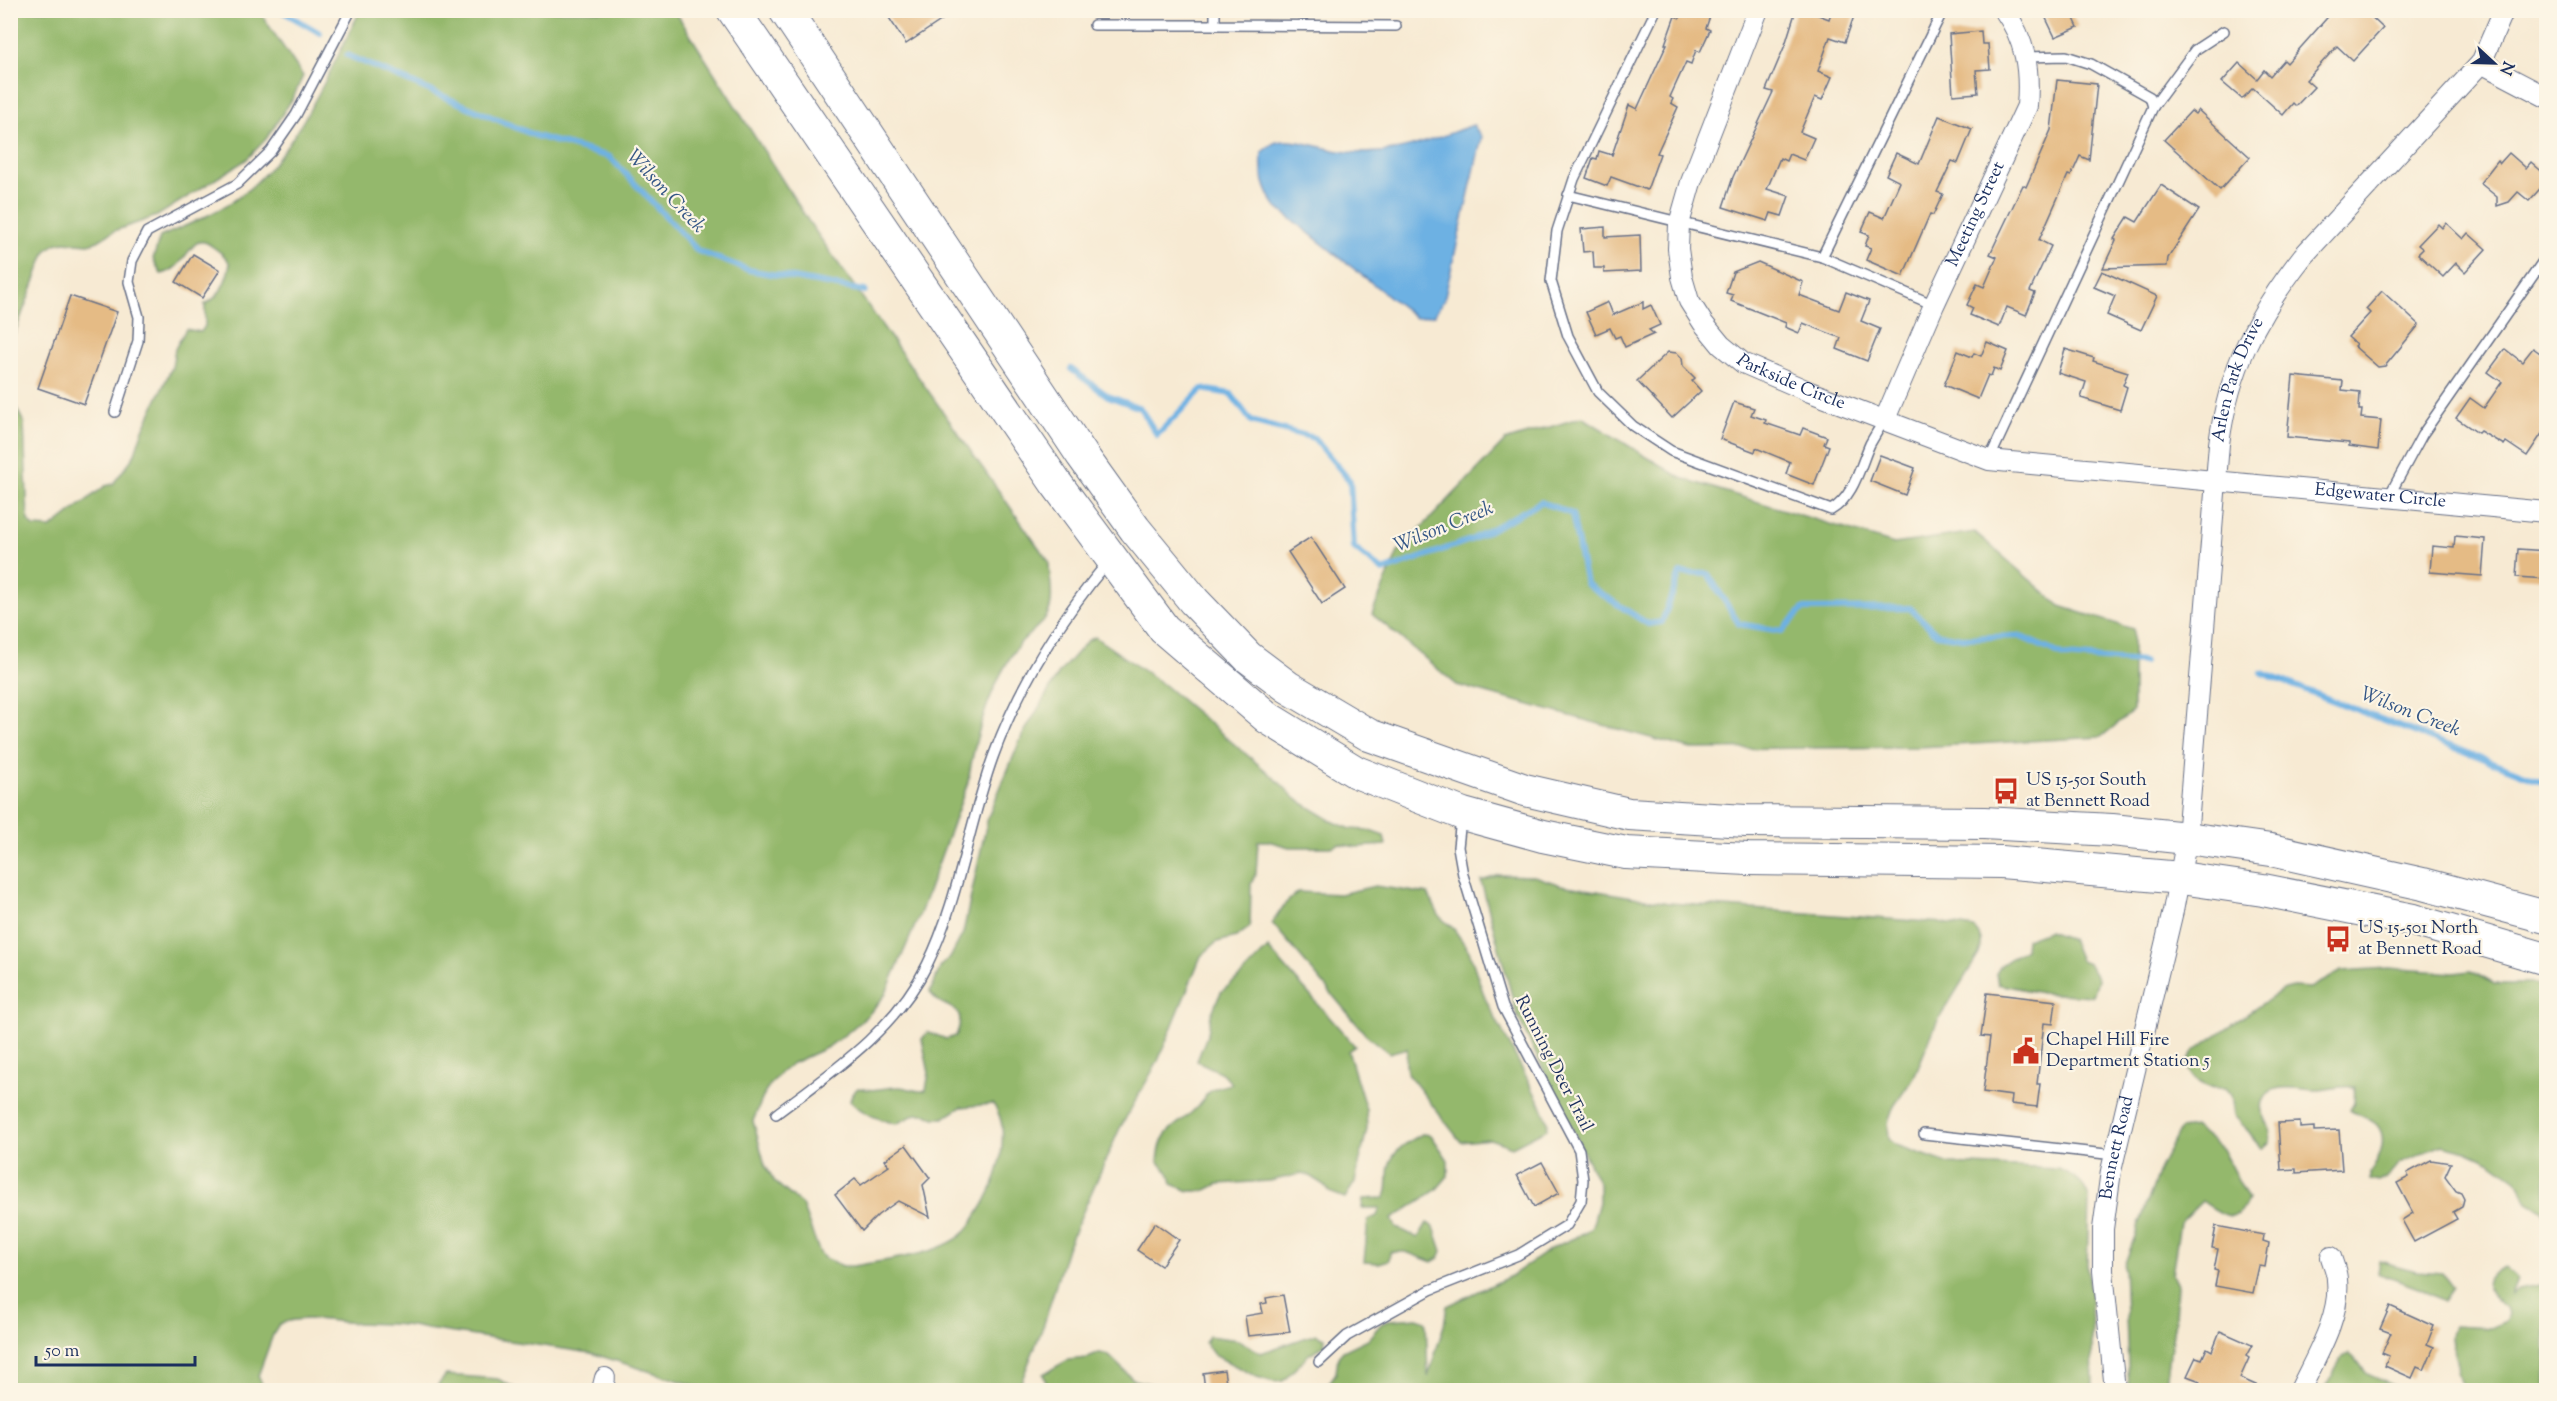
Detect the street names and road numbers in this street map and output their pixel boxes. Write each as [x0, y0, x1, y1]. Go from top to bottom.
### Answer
street label: Meeting Street [1940, 157, 2012, 272]
street label: Arlen Park Drive [2206, 313, 2271, 444]
street label: Parkside Circle [1730, 349, 1849, 417]
street label: Edgewater Circle [2314, 477, 2447, 516]
street label: Running Deer Trail [1507, 991, 1599, 1137]
street label: Bennett Road [2094, 1093, 2141, 1202]

